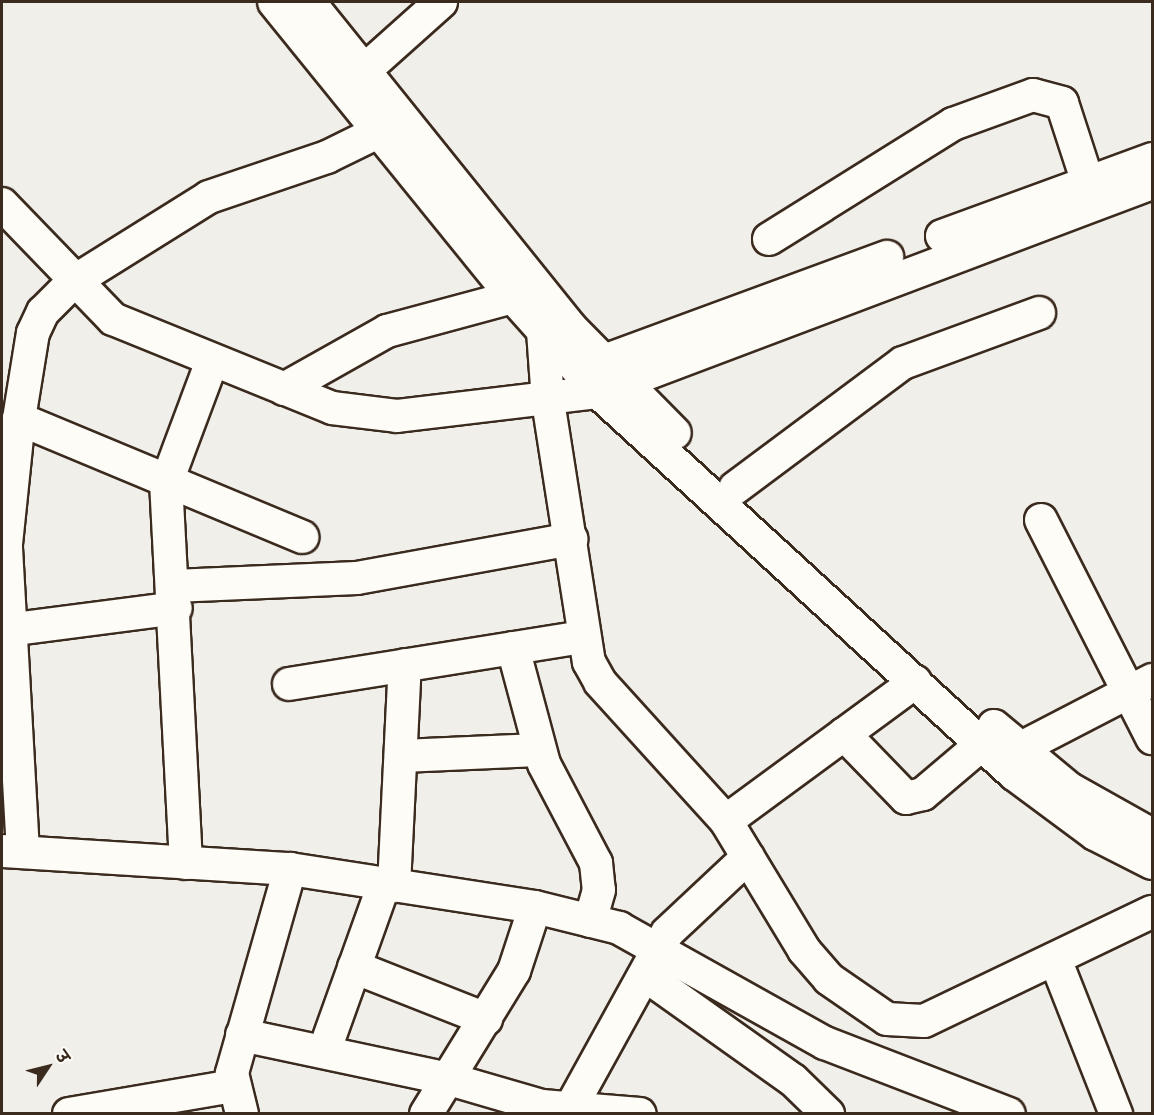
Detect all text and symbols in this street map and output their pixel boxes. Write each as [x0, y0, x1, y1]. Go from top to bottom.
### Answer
north arrow [18, 1037, 78, 1097]
text: उ [51, 1046, 75, 1067]

